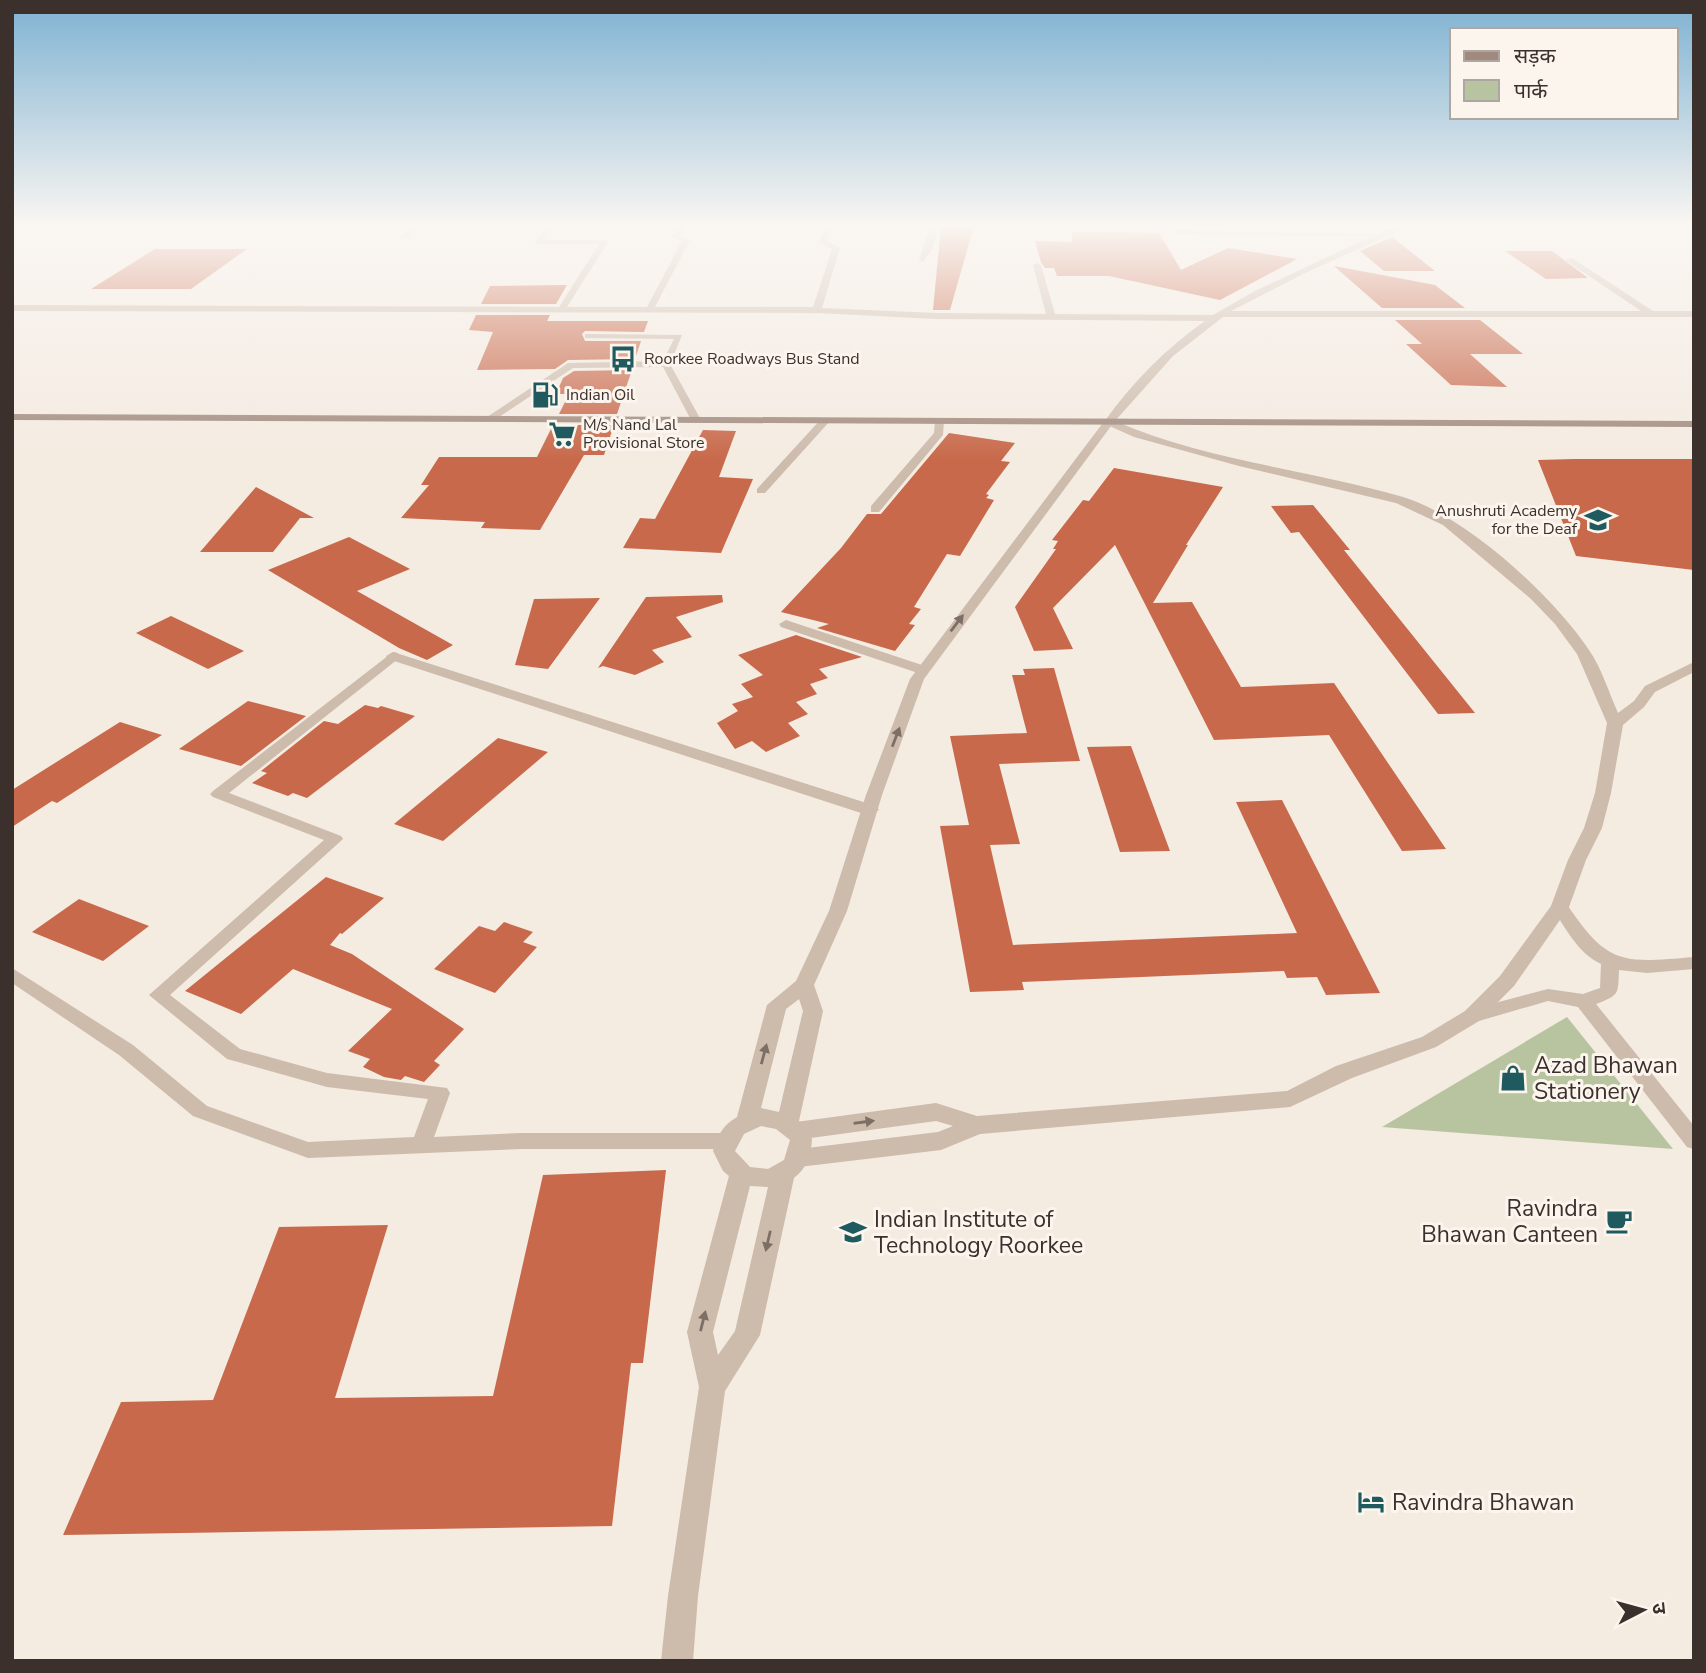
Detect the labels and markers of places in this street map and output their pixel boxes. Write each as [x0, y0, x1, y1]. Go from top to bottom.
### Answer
bus stop icon: Roorkee Roadways Bus Stand [608, 344, 638, 374]
place label: Roorkee Roadways Bus Stand [644, 348, 860, 370]
fuel station icon: Indian Oil [530, 380, 560, 410]
place label: Indian Oil [566, 384, 635, 406]
place label: M/s Nand Lal Provisional Store [583, 414, 704, 454]
supermarket icon: M/s Nand Lal Provisional Store [547, 419, 577, 449]
place label: Anushruti Academy for the Deaf [1435, 500, 1578, 540]
school or university icon: Anushruti Academy for the Deaf [1583, 505, 1613, 535]
place label: Azad Bhawan Stationery [1534, 1050, 1678, 1107]
shop icon: Azad Bhawan Stationery [1498, 1063, 1528, 1093]
place label: Ravindra Bhawan Canteen [1421, 1193, 1598, 1250]
place label: Indian Institute of Technology Roorkee [874, 1204, 1083, 1261]
cafe icon: Ravindra Bhawan Canteen [1604, 1206, 1634, 1236]
school or university icon: Indian Institute of Technology Roorkee [838, 1217, 868, 1247]
hotel icon: Ravindra Bhawan [1356, 1487, 1386, 1517]
place label: Ravindra Bhawan [1392, 1487, 1574, 1518]

